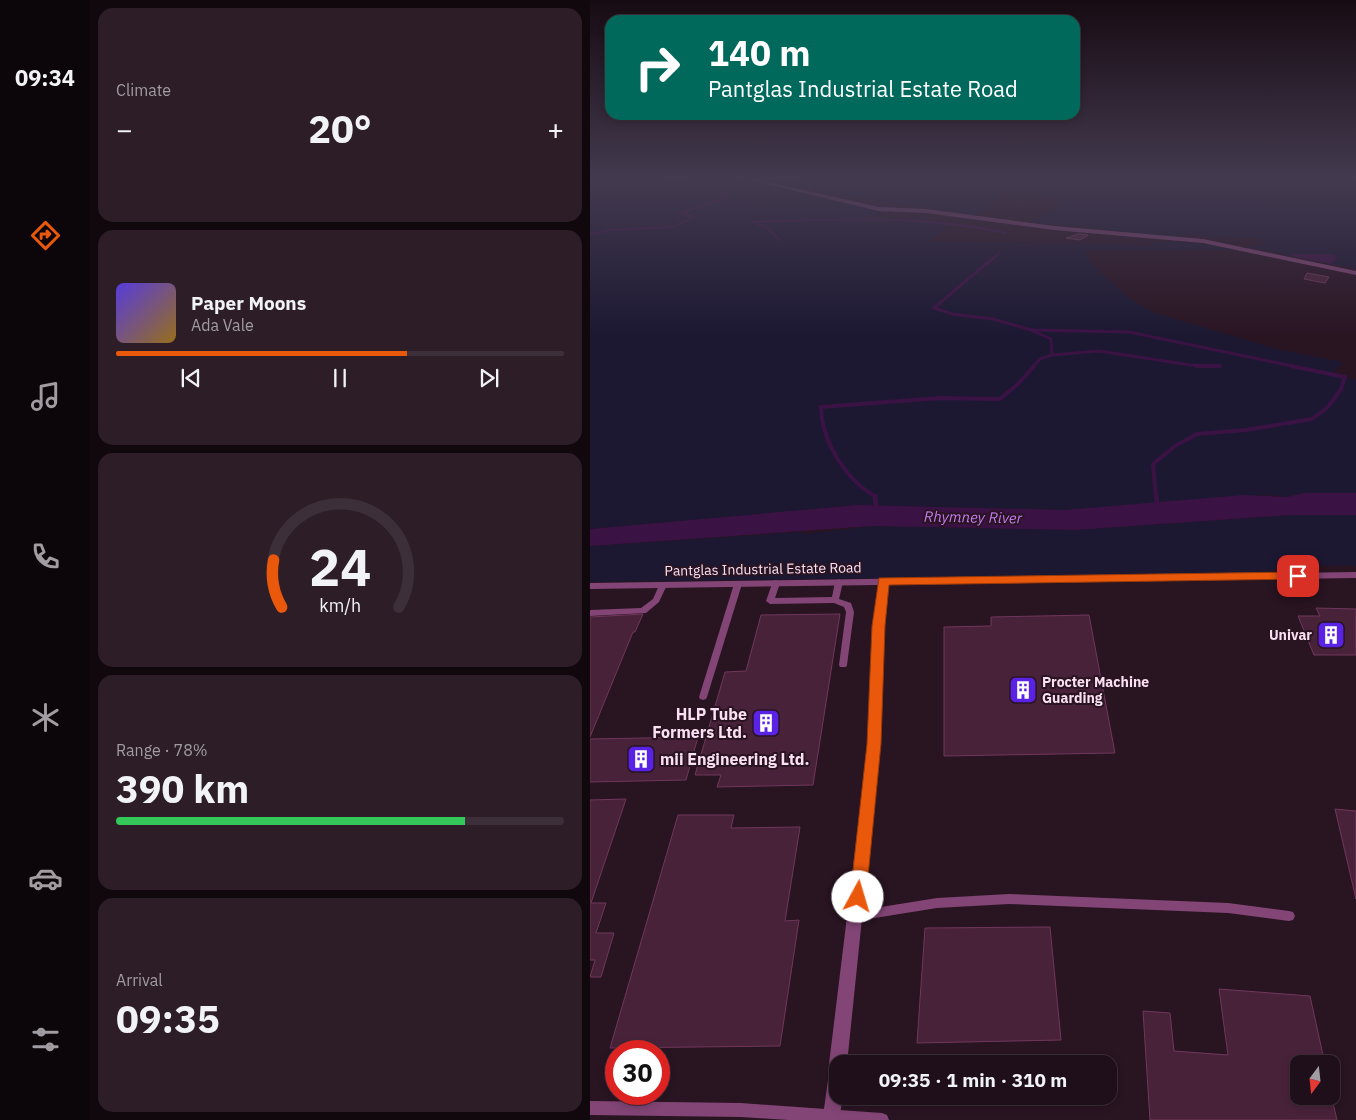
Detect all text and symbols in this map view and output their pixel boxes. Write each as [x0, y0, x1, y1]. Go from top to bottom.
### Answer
text: 140 m [708, 30, 811, 76]
icon: right [625, 35, 690, 100]
text: 09:34 [15, 63, 75, 92]
text: Pantglas Industrial Estate Road [708, 74, 1018, 103]
text: Climate [116, 80, 171, 100]
text: 20° [308, 104, 372, 153]
text: − [116, 111, 133, 148]
text: + [547, 111, 564, 148]
icon: directions [28, 218, 63, 253]
text: Paper Moons [191, 291, 306, 315]
text: Ada Vale [191, 315, 254, 335]
icon: previous [177, 364, 205, 392]
icon: pause [326, 364, 354, 392]
icon: next [475, 364, 503, 392]
icon: music [28, 379, 63, 414]
water label: Rhymney River [924, 507, 1023, 527]
text: 24 [309, 533, 371, 600]
icon: phone [28, 539, 63, 574]
pin [1277, 555, 1319, 597]
street label: Pantglas Industrial Estate Road [664, 558, 862, 580]
icon: arrive [1284, 562, 1312, 590]
text: km/h [319, 594, 361, 617]
building icon: Univar [1316, 620, 1346, 650]
place label: Univar [1269, 626, 1312, 644]
place label: Procter Machine Guarding [1042, 673, 1149, 707]
building icon: Procter Machine Guarding [1008, 675, 1038, 705]
icon: climate [28, 700, 63, 735]
place label: HLP Tube Formers Ltd. [652, 704, 747, 742]
building icon: HLP Tube Formers Ltd. [751, 708, 781, 738]
text: Range · 78% [116, 740, 208, 760]
building icon: mii Engineering Ltd. [626, 744, 656, 774]
place label: mii Engineering Ltd. [660, 749, 810, 769]
text: 390 km [116, 764, 249, 813]
icon: car [28, 861, 63, 896]
position arrow [831, 870, 883, 922]
text: Arrival [116, 970, 163, 990]
text: 09:35 [116, 994, 220, 1043]
icon: filters [28, 1022, 63, 1057]
speed limit sign: 30 [605, 1040, 670, 1105]
north arrow [1290, 1055, 1340, 1105]
map controls [1290, 1055, 1340, 1105]
text: 09:35 · 1 min · 310 m [879, 1068, 1067, 1092]

